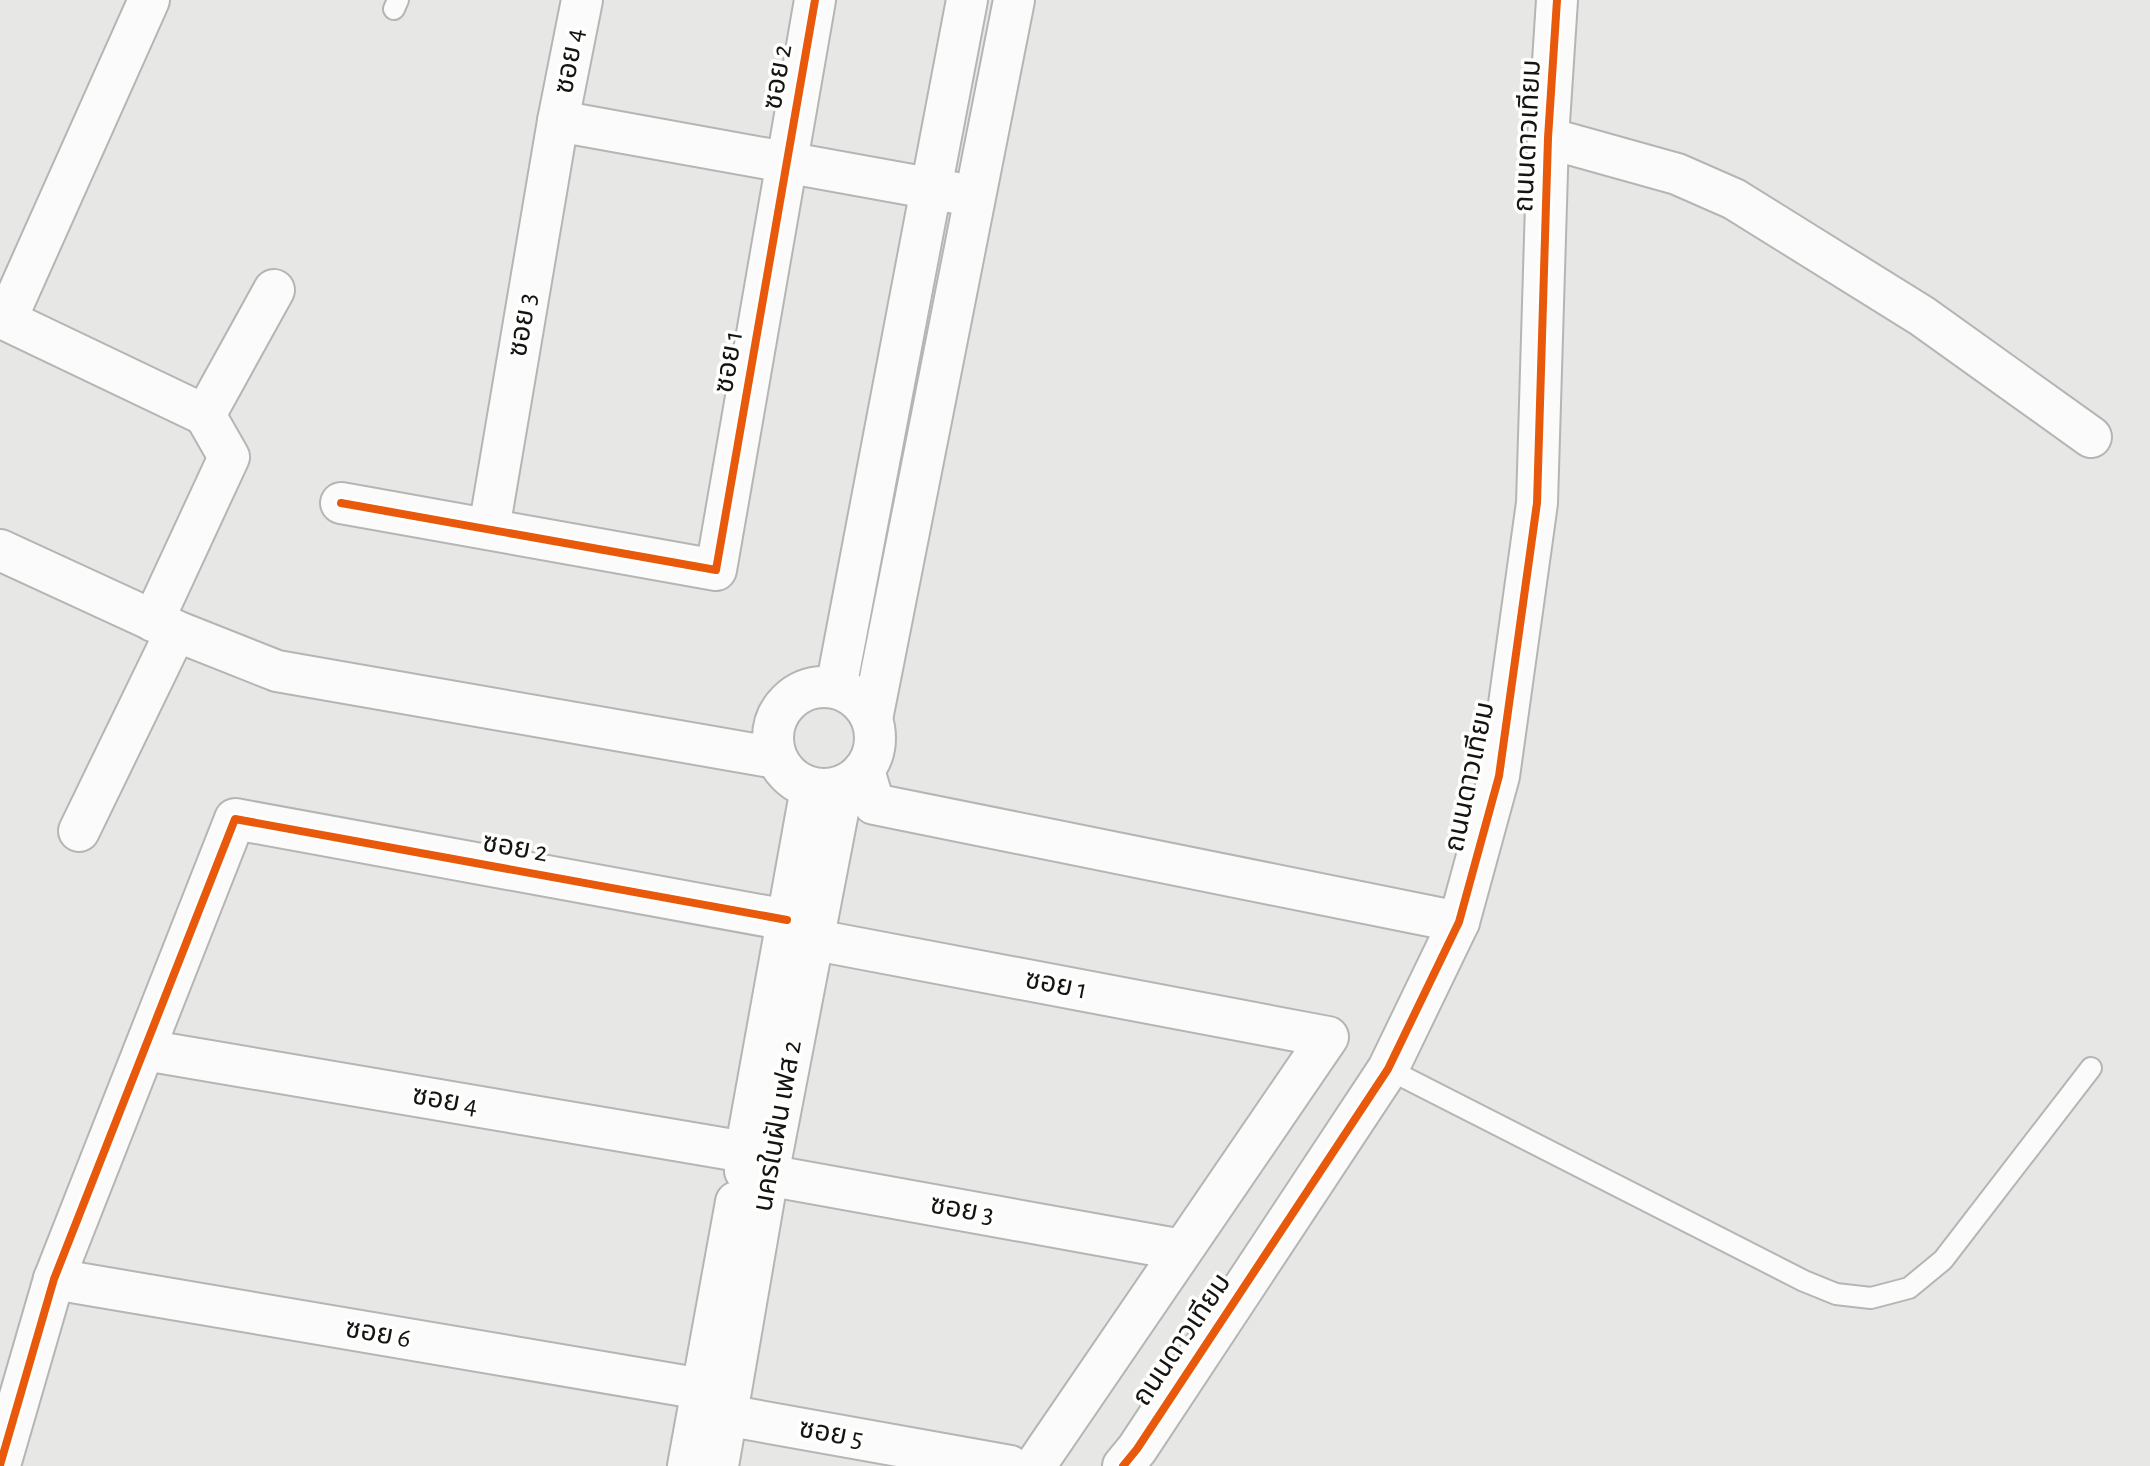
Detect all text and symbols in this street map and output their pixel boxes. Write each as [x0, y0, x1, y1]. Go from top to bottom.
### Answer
street label: ซอย 4 [550, 26, 590, 96]
street label: ซอย 2 [759, 42, 797, 112]
street label: ถนนดาวเทียม [1509, 59, 1546, 213]
street label: ซอย 3 [504, 291, 542, 359]
street label: ซอย 1 [710, 329, 748, 395]
street label: ถนนดาวเทียม [1439, 699, 1500, 855]
street label: ซอย 2 [480, 829, 550, 867]
street label: ซอย 1 [1023, 965, 1089, 1005]
street label: นครในฝัน เฟส 2 [747, 1038, 807, 1214]
street label: ซอย 4 [410, 1081, 480, 1121]
street label: ซอย 3 [928, 1191, 996, 1229]
street label: ถนนดาวเทียม [1127, 1268, 1236, 1411]
street label: ซอย 6 [343, 1314, 413, 1354]
street label: ซอย 5 [797, 1415, 865, 1453]

